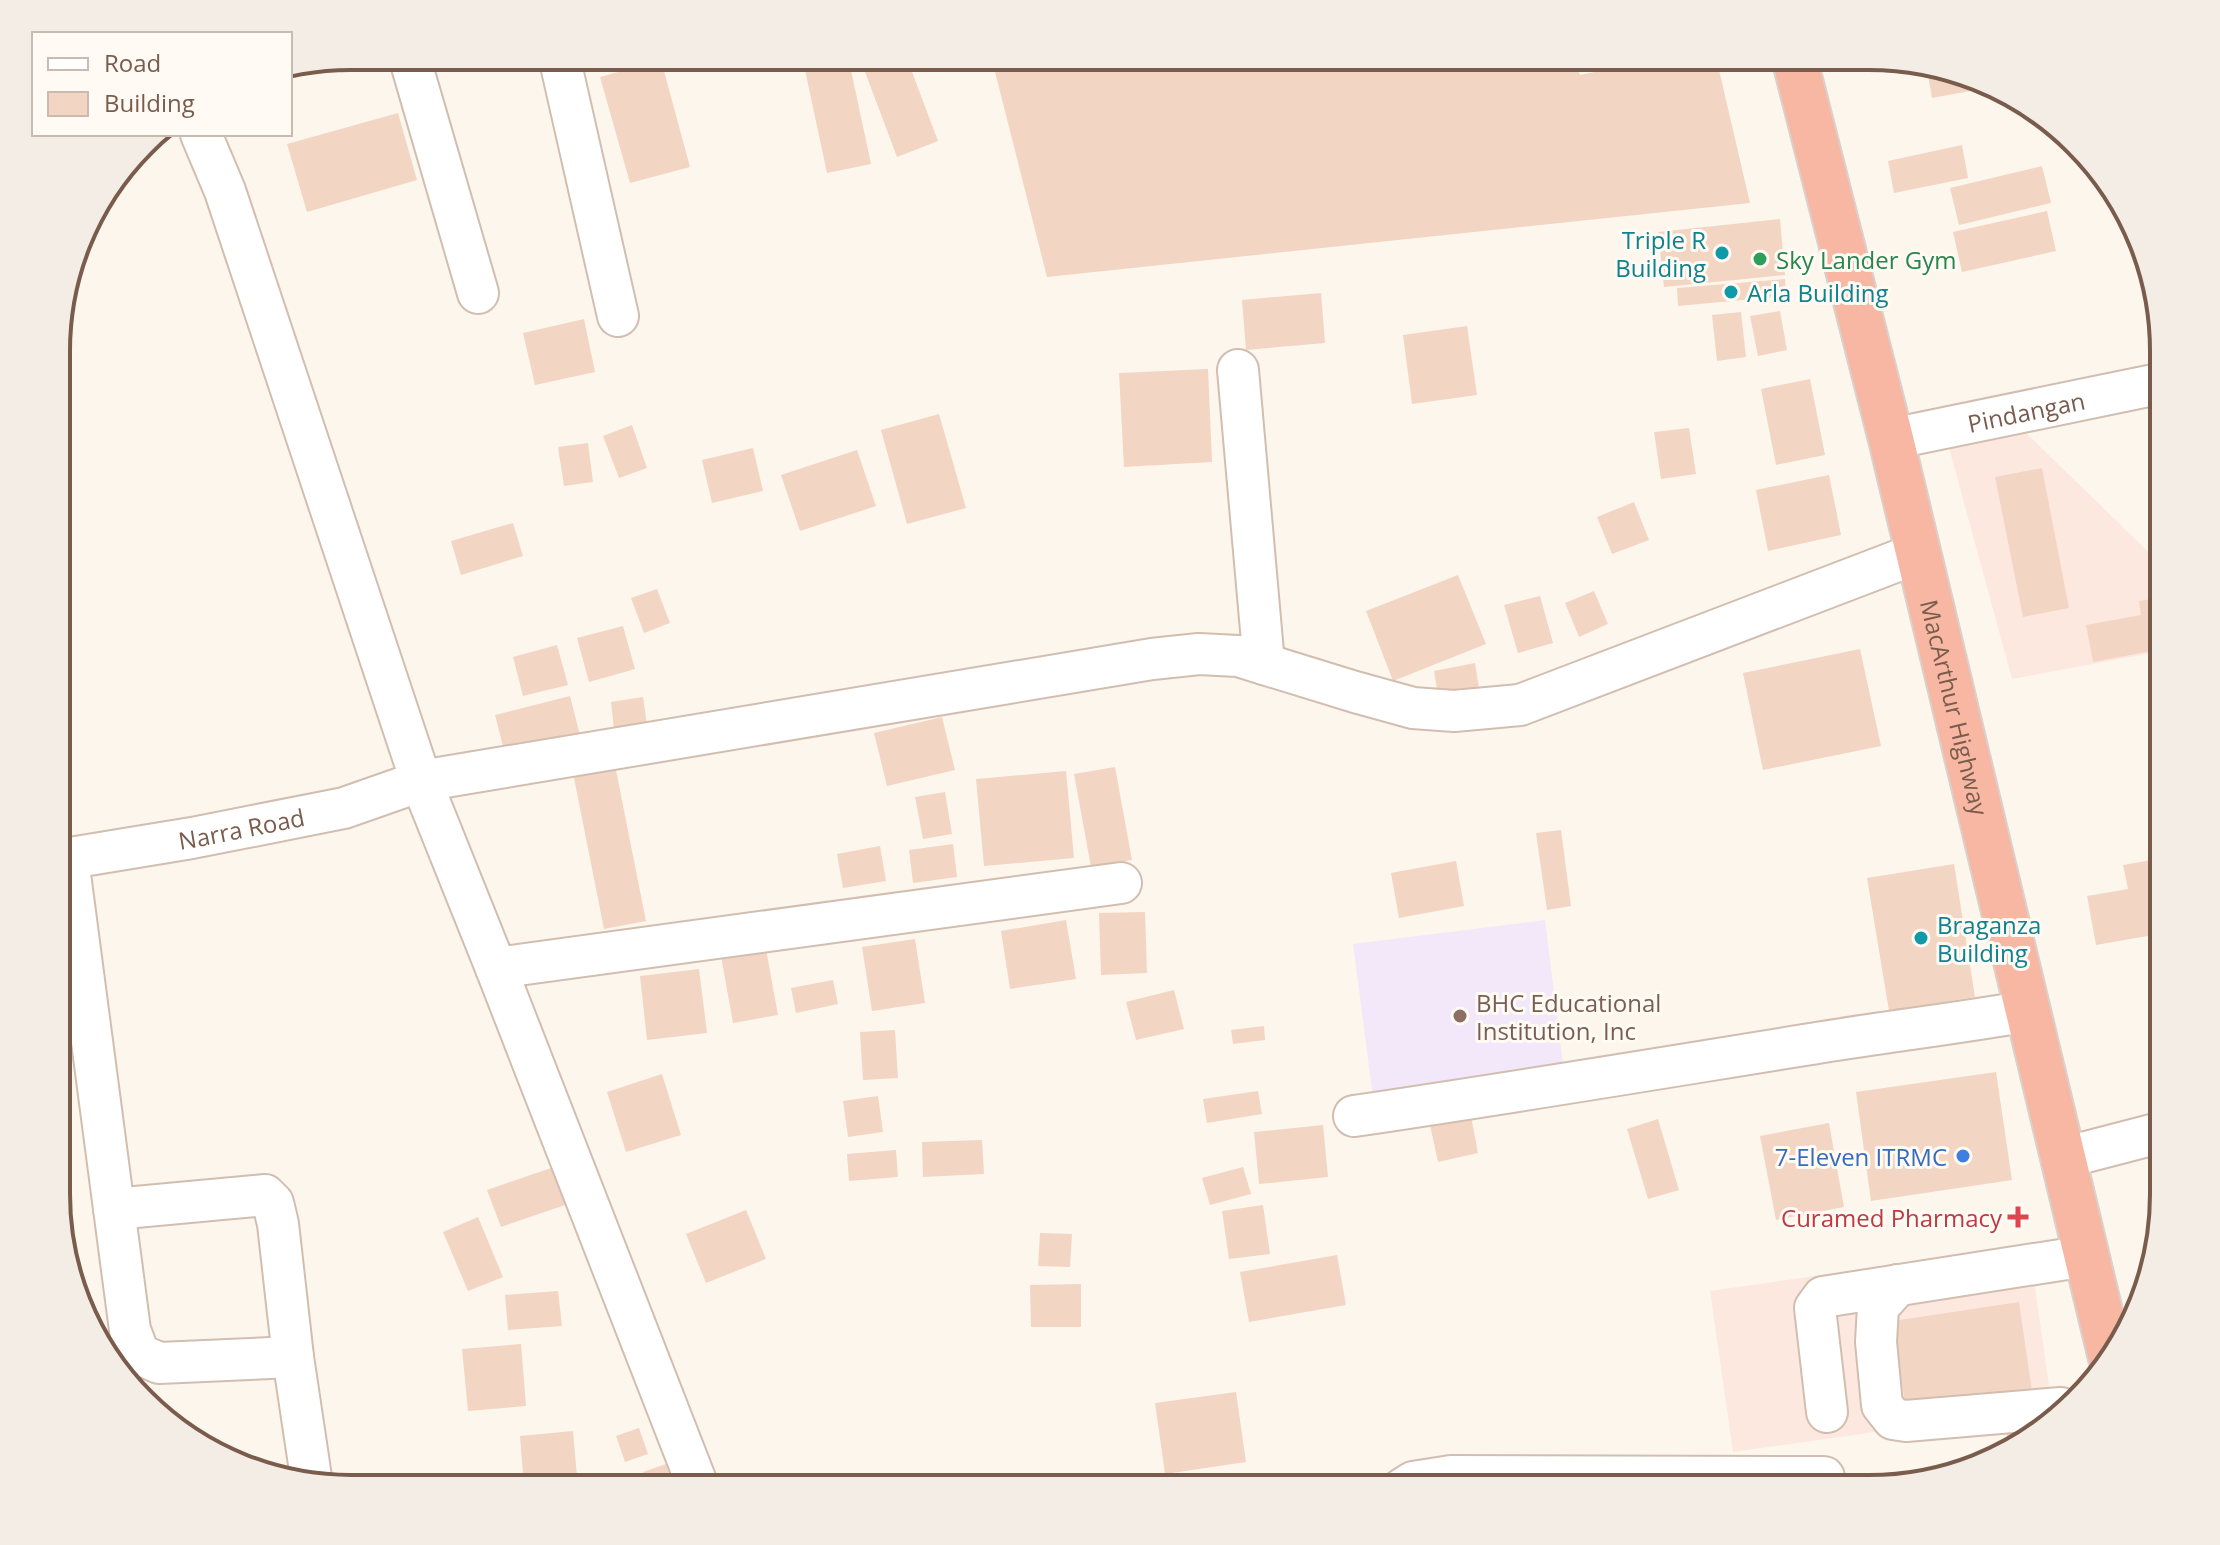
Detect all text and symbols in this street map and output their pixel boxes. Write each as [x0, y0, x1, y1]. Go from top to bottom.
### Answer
legend [32, 32, 292, 136]
text: Road [104, 46, 161, 79]
text: Building [104, 86, 195, 119]
place label: Triple R Building [1615, 223, 1706, 284]
place label: Sky Lander Gym [1776, 243, 1957, 276]
marker: Triple R Building [1713, 244, 1731, 262]
marker: Sky Lander Gym [1751, 250, 1769, 268]
place label: Arla Building [1747, 276, 1888, 309]
marker: Arla Building [1722, 283, 1740, 301]
street label: Pindangan [1965, 383, 2088, 439]
street label: MacArthur Highway [1913, 596, 1997, 820]
street label: Narra Road [176, 800, 307, 857]
place label: Braganza Building [1937, 908, 2041, 969]
marker: Braganza Building [1912, 929, 1930, 947]
place label: BHC Educational Institution, Inc [1476, 986, 1661, 1047]
marker: BHC Educational Institution, Inc [1451, 1007, 1469, 1025]
place label: 7-Eleven ITRMC [1775, 1140, 1947, 1173]
marker: 7-Eleven ITRMC [1954, 1147, 1972, 1165]
place label: Curamed Pharmacy [1781, 1201, 2003, 1234]
marker: Curamed Pharmacy [2009, 1208, 2027, 1226]

